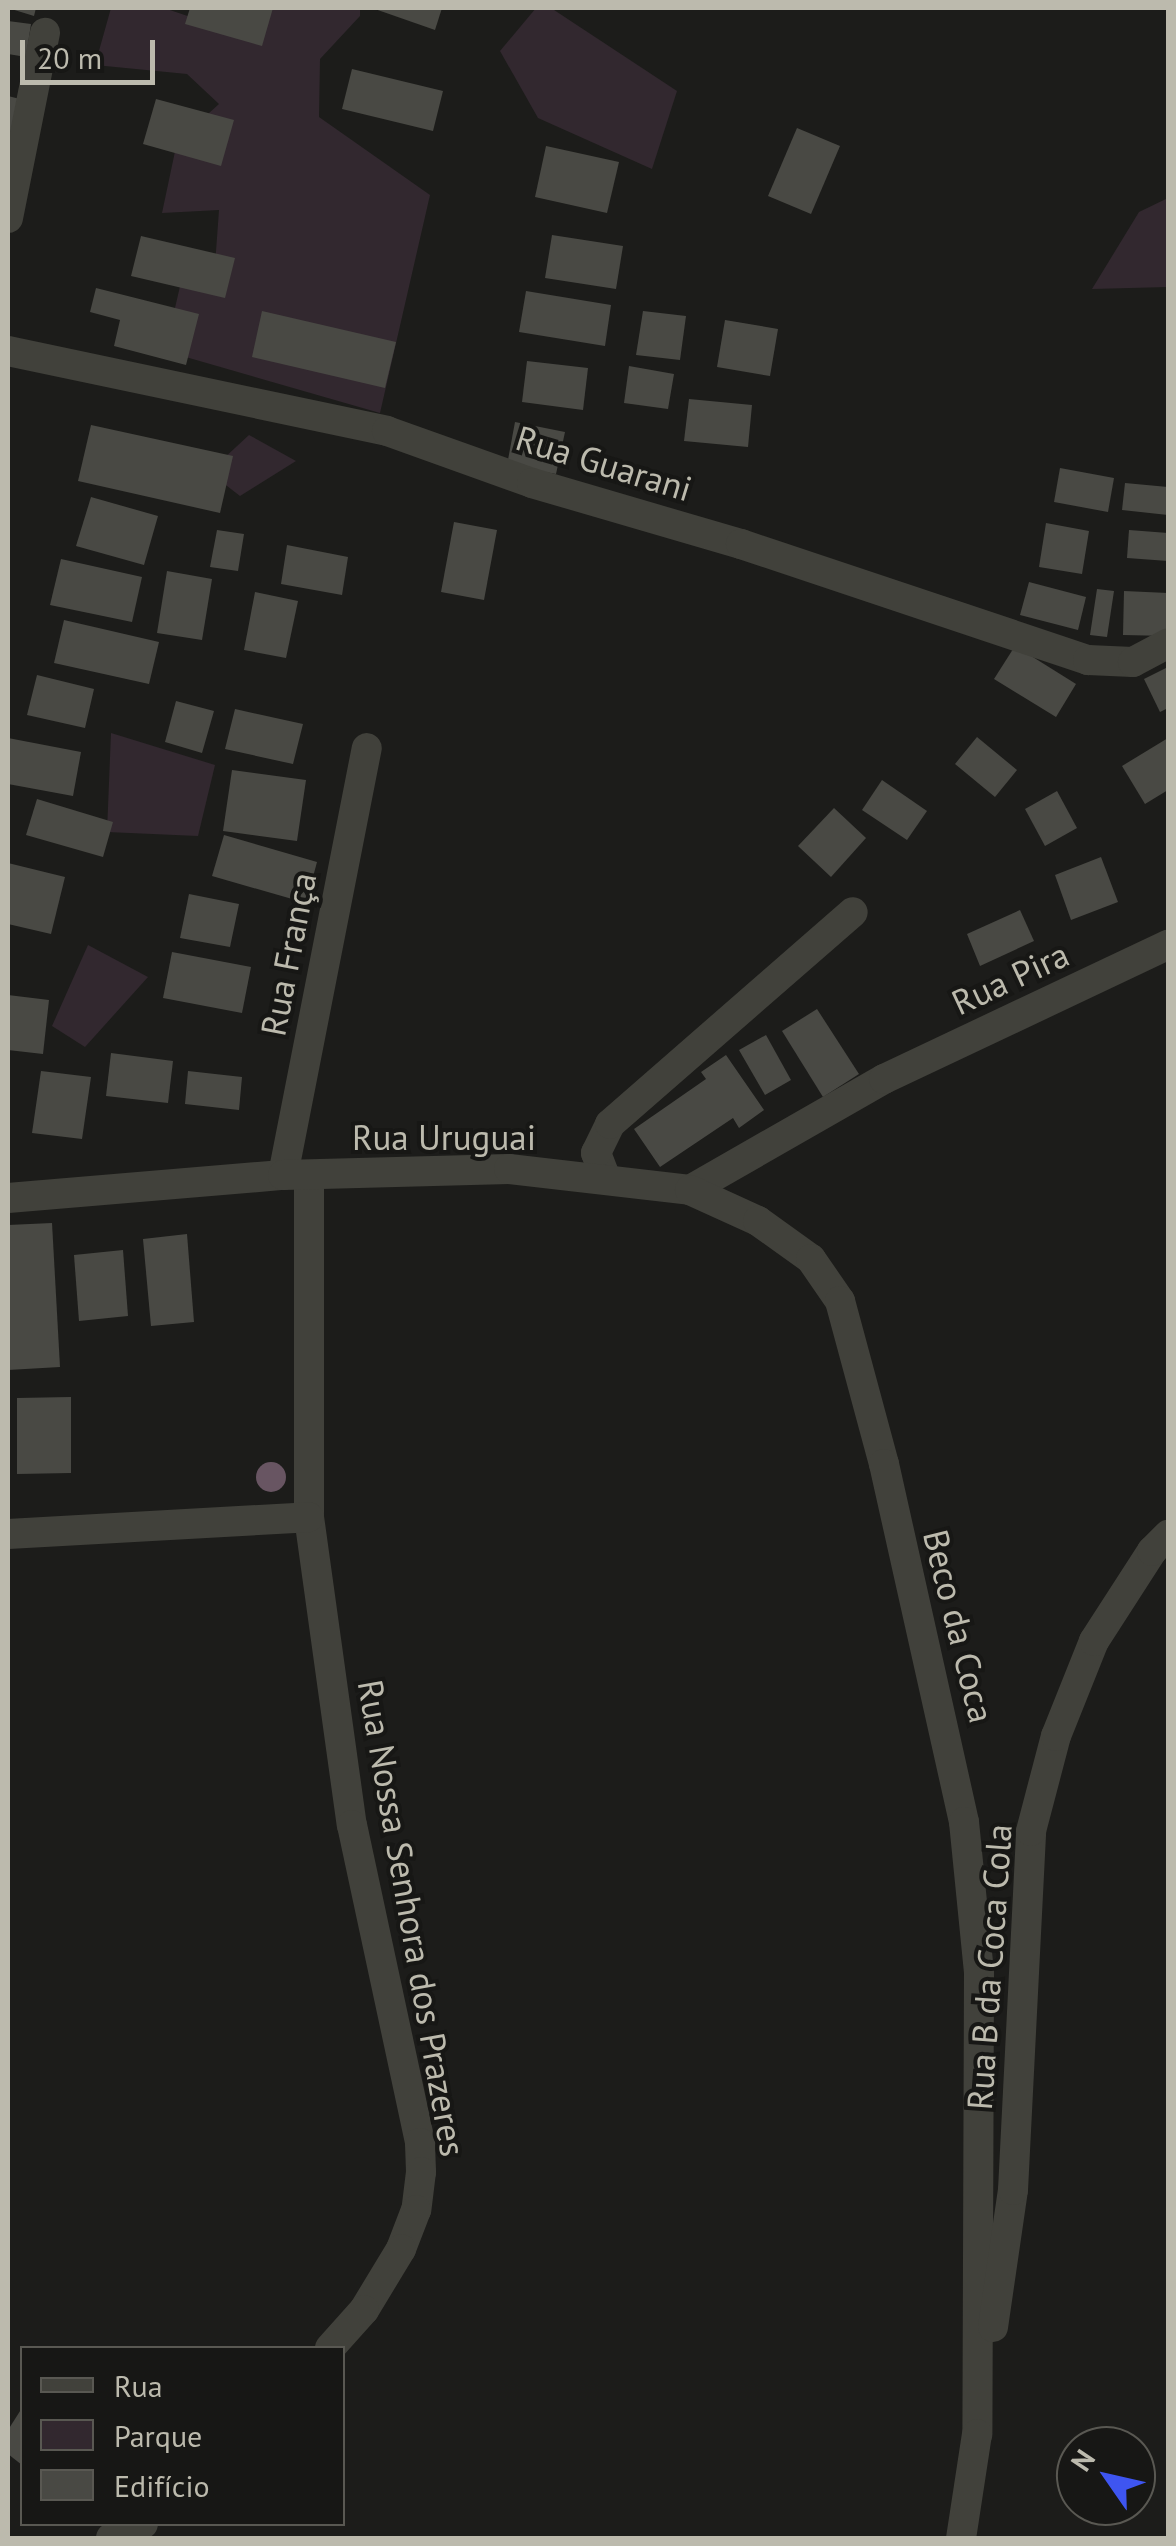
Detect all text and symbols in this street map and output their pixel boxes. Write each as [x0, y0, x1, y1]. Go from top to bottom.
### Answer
scale bar [25, 20, 160, 82]
text: 20 m [37, 38, 102, 77]
street label: Rua Guarani [511, 416, 697, 510]
street label: Rua França [252, 869, 324, 1039]
street label: Rua Pira [945, 933, 1075, 1023]
street label: Rua Uruguai [352, 1116, 536, 1158]
street label: Beco da Coca [915, 1525, 1003, 1727]
street label: Rua Nossa Senhora dos Prazeres [349, 1676, 475, 2160]
street label: Rua B da Coca Cola [958, 1823, 1020, 2111]
legend [20, 2346, 345, 2526]
text: Rua [114, 2366, 163, 2405]
text: Parque [114, 2416, 202, 2455]
north arrow [1056, 2426, 1156, 2526]
text: N [1062, 2442, 1103, 2478]
text: Edifício [114, 2466, 210, 2505]

